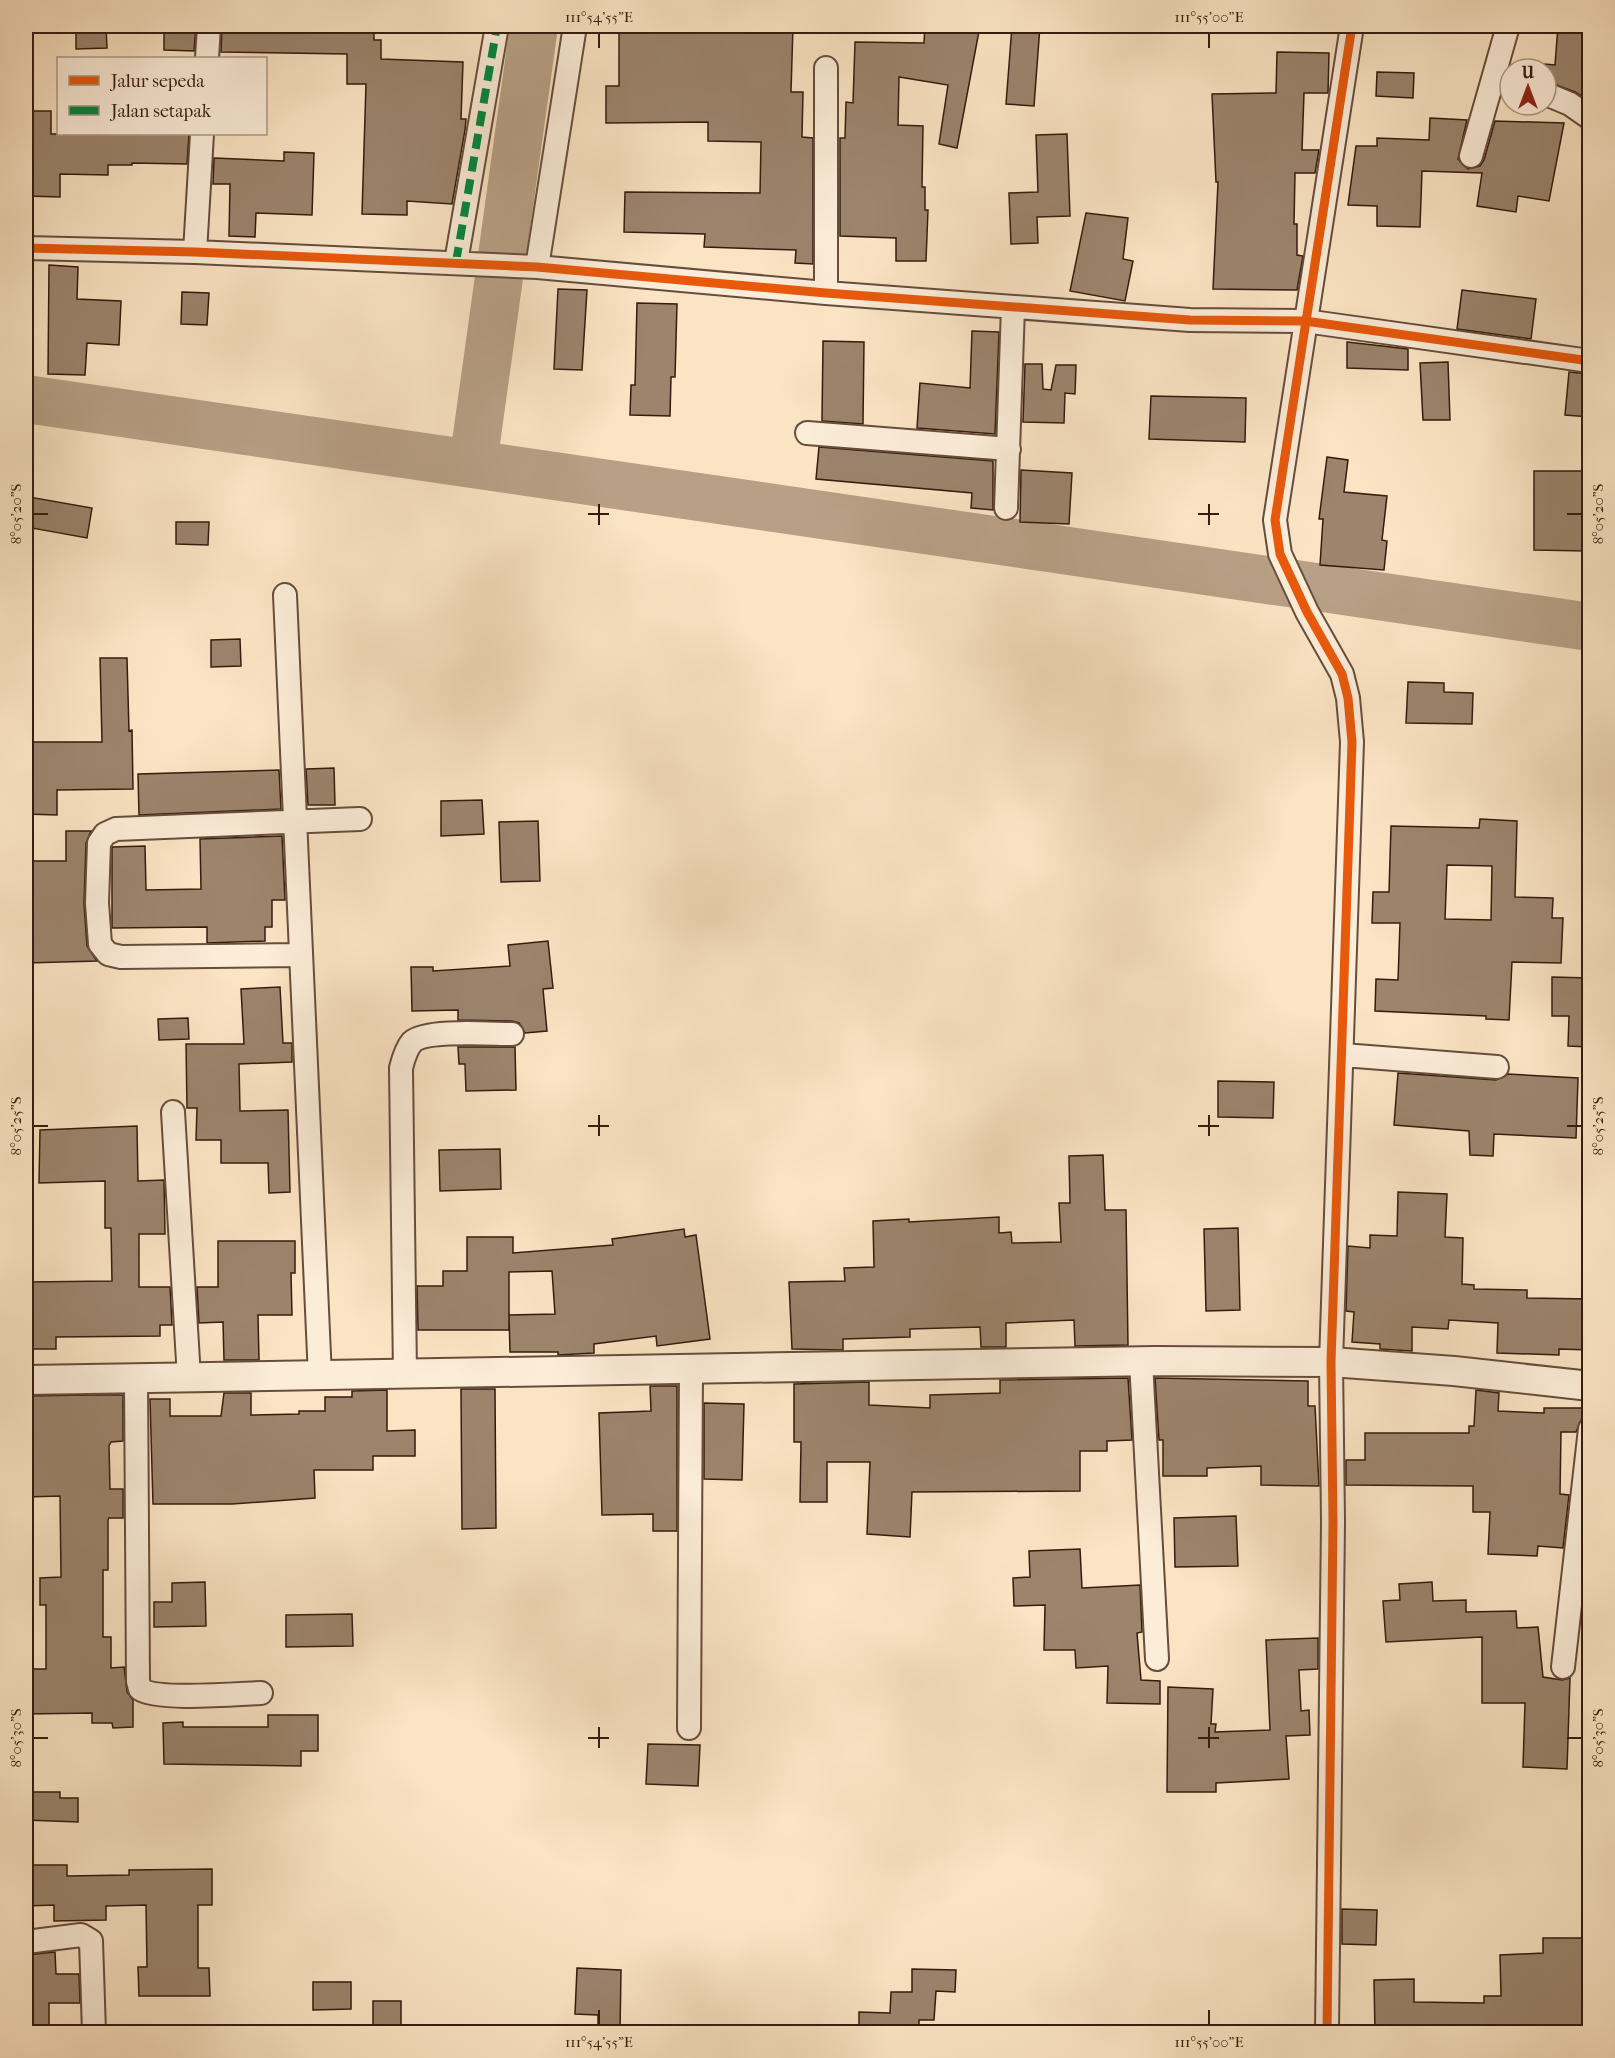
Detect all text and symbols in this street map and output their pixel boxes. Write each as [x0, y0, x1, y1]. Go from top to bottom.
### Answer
text: 111°54'55"E [565, 8, 633, 26]
text: 111°55'00"E [1174, 8, 1244, 26]
legend [57, 57, 267, 135]
north arrow [1498, 57, 1558, 117]
text: U [1521, 63, 1535, 82]
text: Jalur sepeda [109, 71, 205, 92]
text: Jalan setapak [109, 101, 212, 122]
text: 8°05'20"S [7, 483, 25, 544]
text: 8°05'20"S [1589, 483, 1607, 544]
text: 8°05'25"S [7, 1096, 25, 1155]
text: 8°05'25"S [1589, 1096, 1607, 1155]
text: 8°05'30"S [7, 1708, 25, 1768]
text: 8°05'30"S [1589, 1708, 1607, 1768]
text: 111°54'55"E [565, 2033, 633, 2051]
text: 111°55'00"E [1174, 2033, 1244, 2051]

